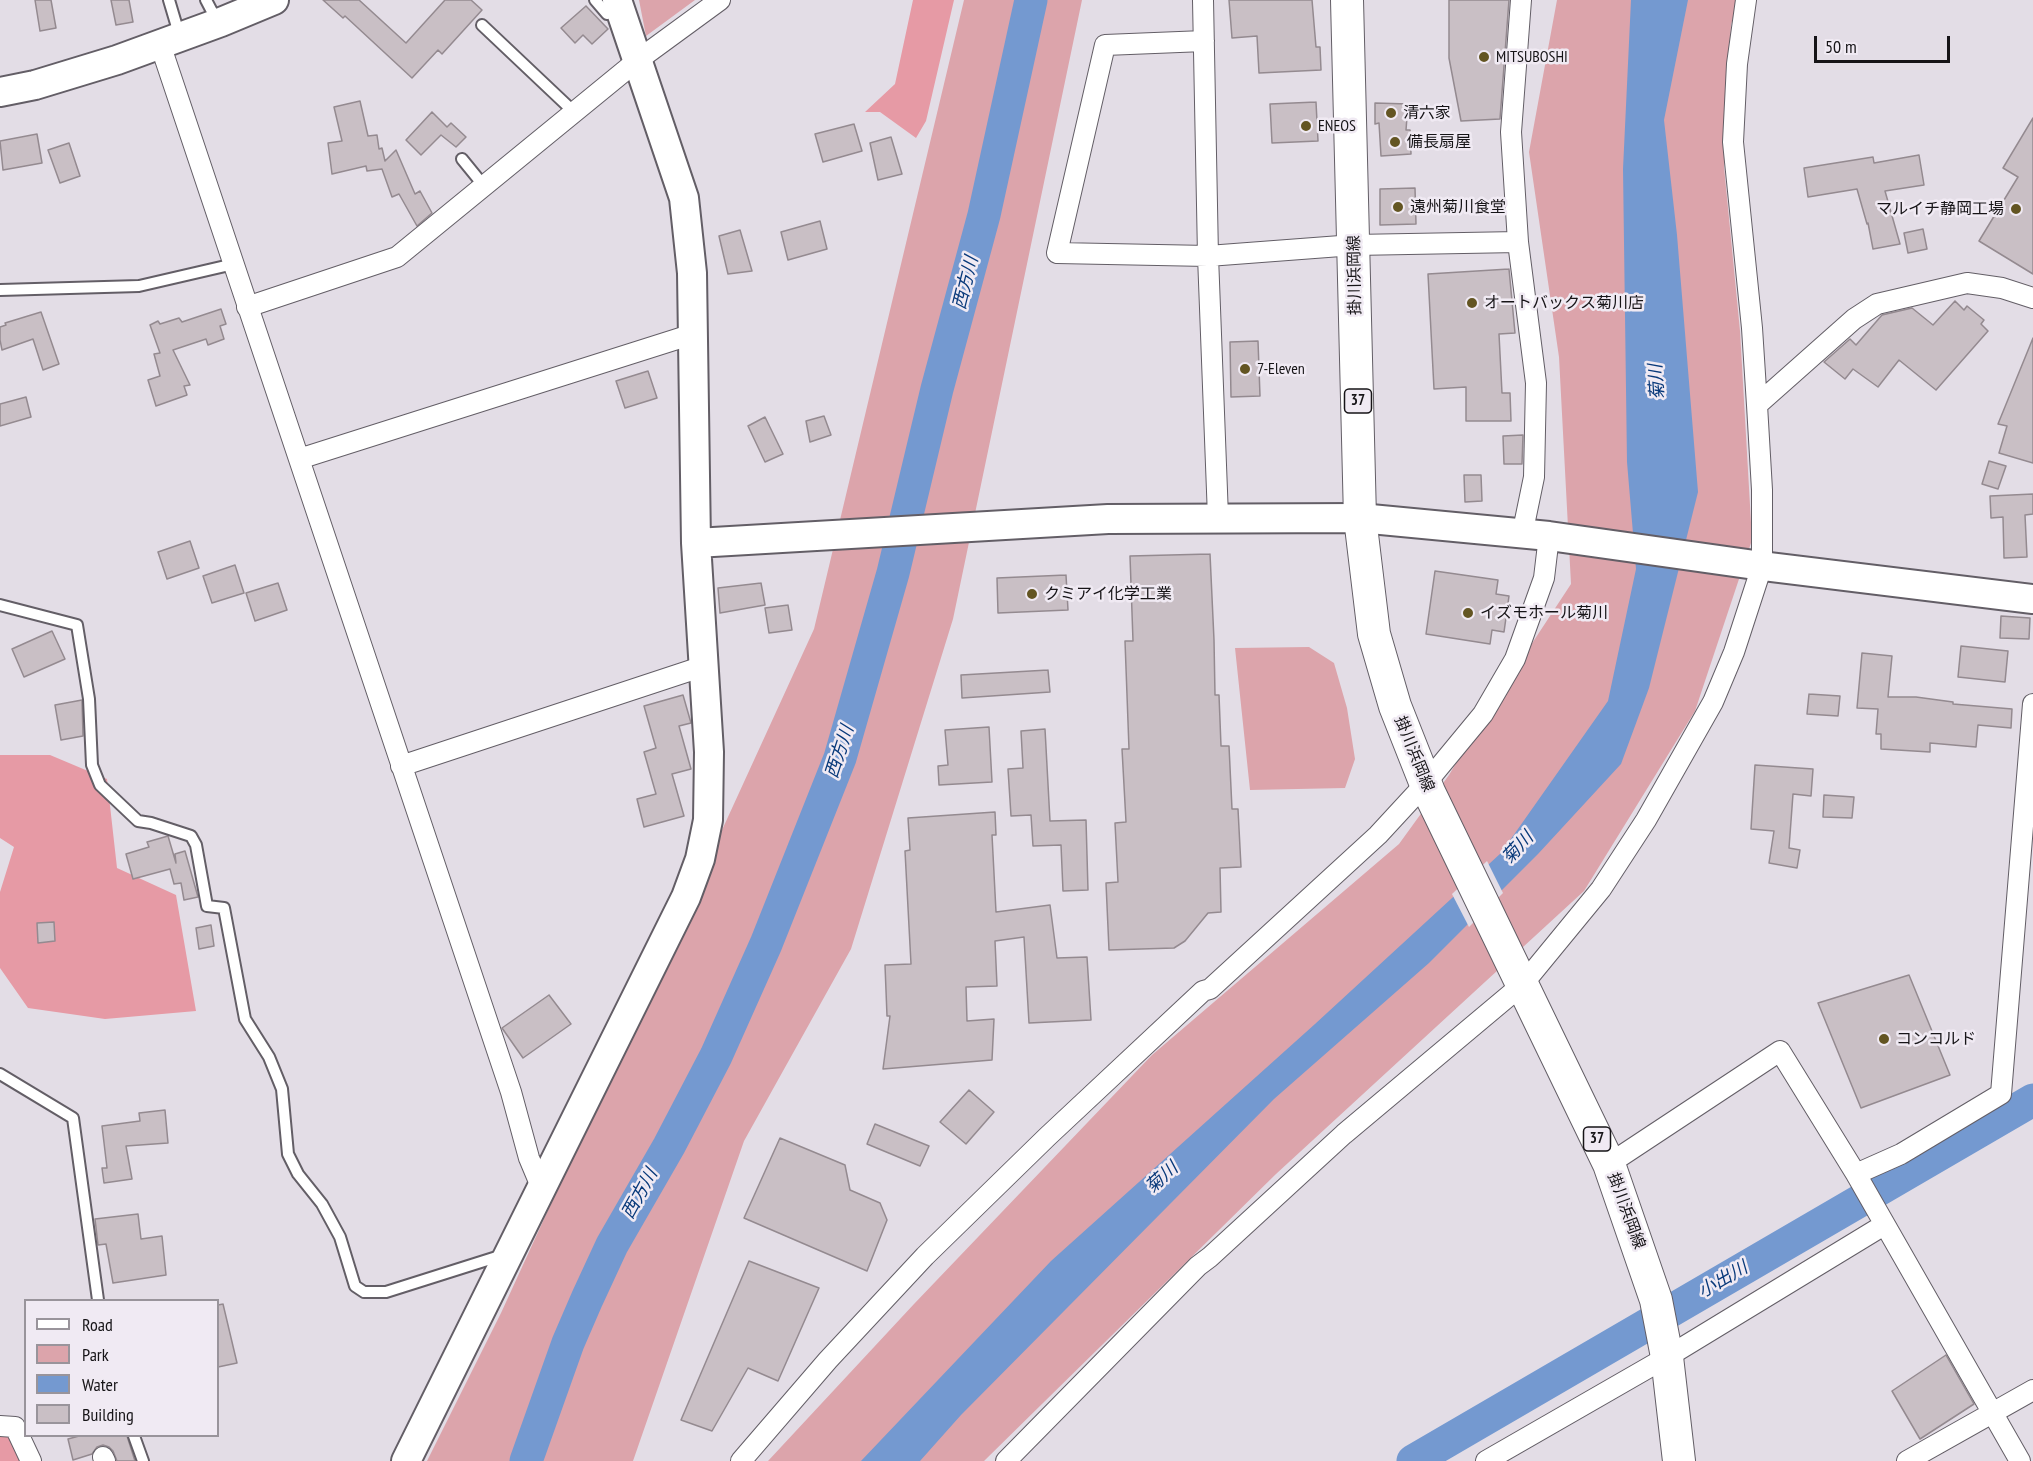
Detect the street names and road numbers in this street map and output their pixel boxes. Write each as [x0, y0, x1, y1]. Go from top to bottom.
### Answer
street label: 掛川浜岡線 [1345, 235, 1365, 315]
road number: 37 [1344, 389, 1372, 413]
street label: 掛川浜岡線 [1390, 713, 1438, 795]
road number: 37 [1584, 1127, 1610, 1151]
street label: 掛川浜岡線 [1603, 1170, 1649, 1252]

